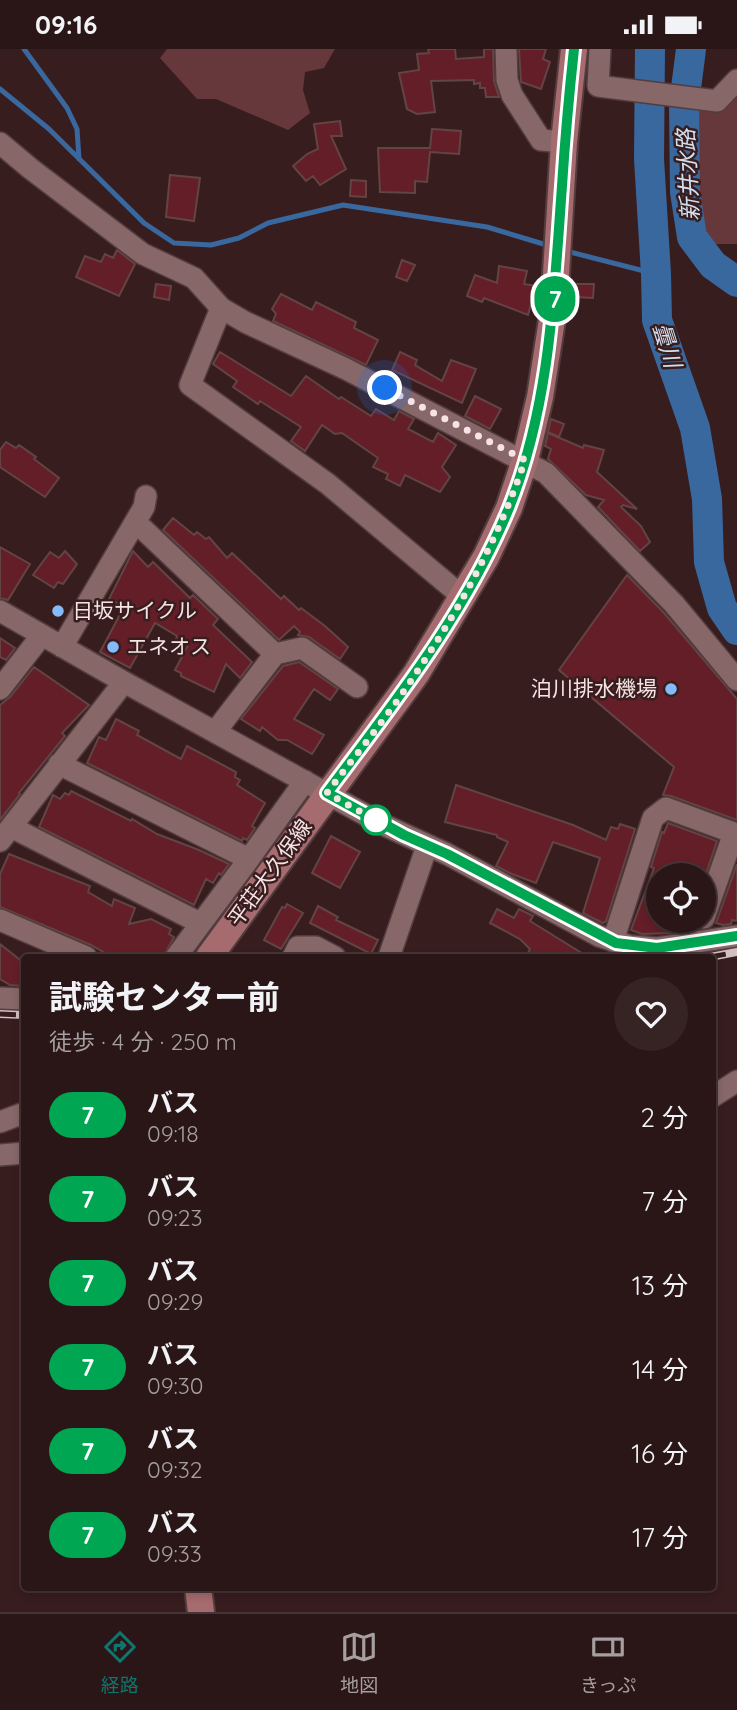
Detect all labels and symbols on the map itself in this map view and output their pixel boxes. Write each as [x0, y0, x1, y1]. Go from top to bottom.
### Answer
water label: 新井水路 [671, 126, 704, 222]
line badge: 7 [532, 276, 578, 322]
water label: 曇川 [647, 319, 689, 374]
your location [367, 370, 402, 405]
place label: 日坂サイクル [72, 597, 197, 623]
marker: 日坂サイクル [50, 603, 66, 619]
place label: エネオス [127, 633, 211, 659]
marker: エネオス [105, 639, 121, 655]
place label: 泊川排水機場 [531, 675, 657, 701]
marker: 泊川排水機場 [663, 681, 679, 697]
unlabelled marker [361, 805, 391, 835]
street label: 平荘大久保線 [222, 814, 317, 931]

